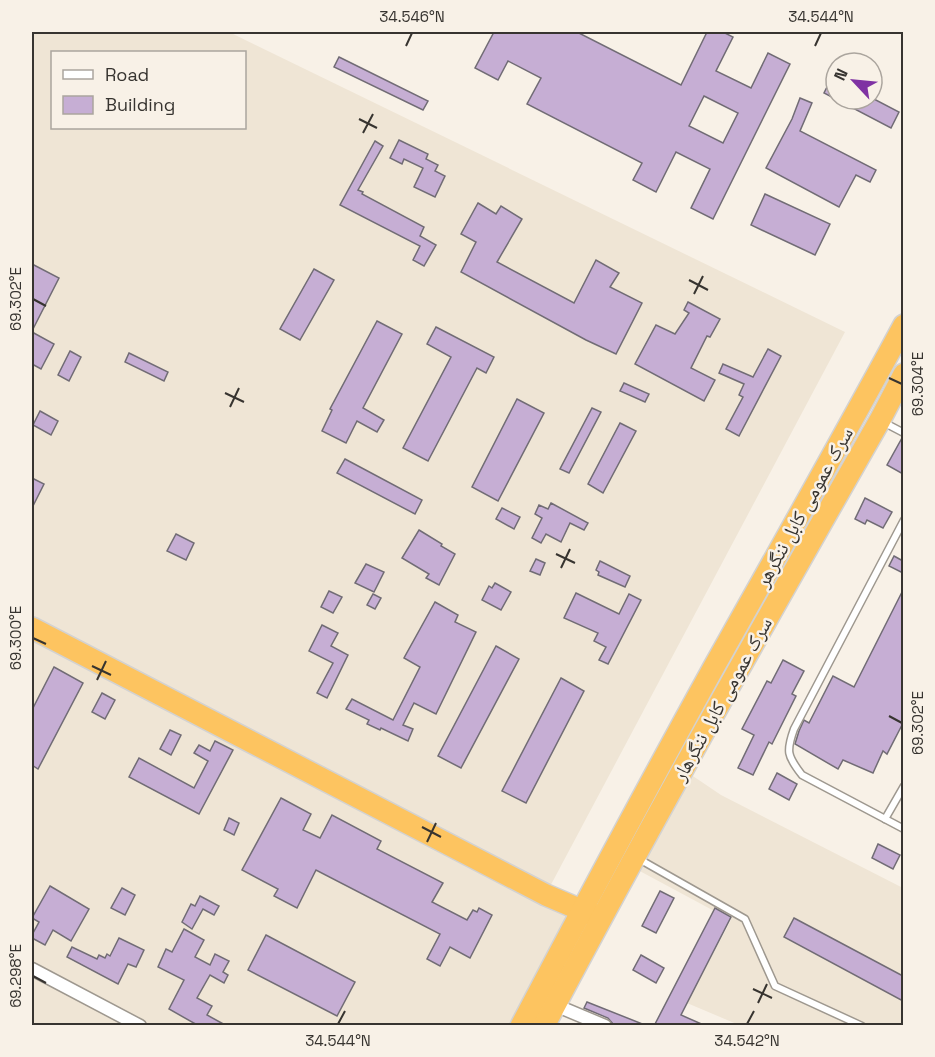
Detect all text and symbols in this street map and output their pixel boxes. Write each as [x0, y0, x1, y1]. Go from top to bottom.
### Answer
text: 34.546°N [379, 7, 445, 26]
text: 34.544°N [788, 7, 854, 26]
legend [51, 51, 246, 129]
north arrow [824, 51, 884, 111]
text: Road [105, 63, 149, 86]
text: N [829, 65, 853, 84]
text: Building [105, 93, 175, 116]
text: 69.302°E [6, 267, 25, 331]
text: 69.304°E [908, 352, 927, 416]
street label: سرک عمومی کابل ننگرهر [749, 422, 859, 593]
text: 69.300°E [6, 606, 25, 670]
street label: سرک عمومی کابل ننگرهار [666, 612, 778, 787]
text: 69.302°E [908, 691, 927, 755]
text: 69.298°E [6, 944, 25, 1008]
text: 34.544°N [305, 1031, 371, 1050]
text: 34.542°N [714, 1031, 780, 1050]

